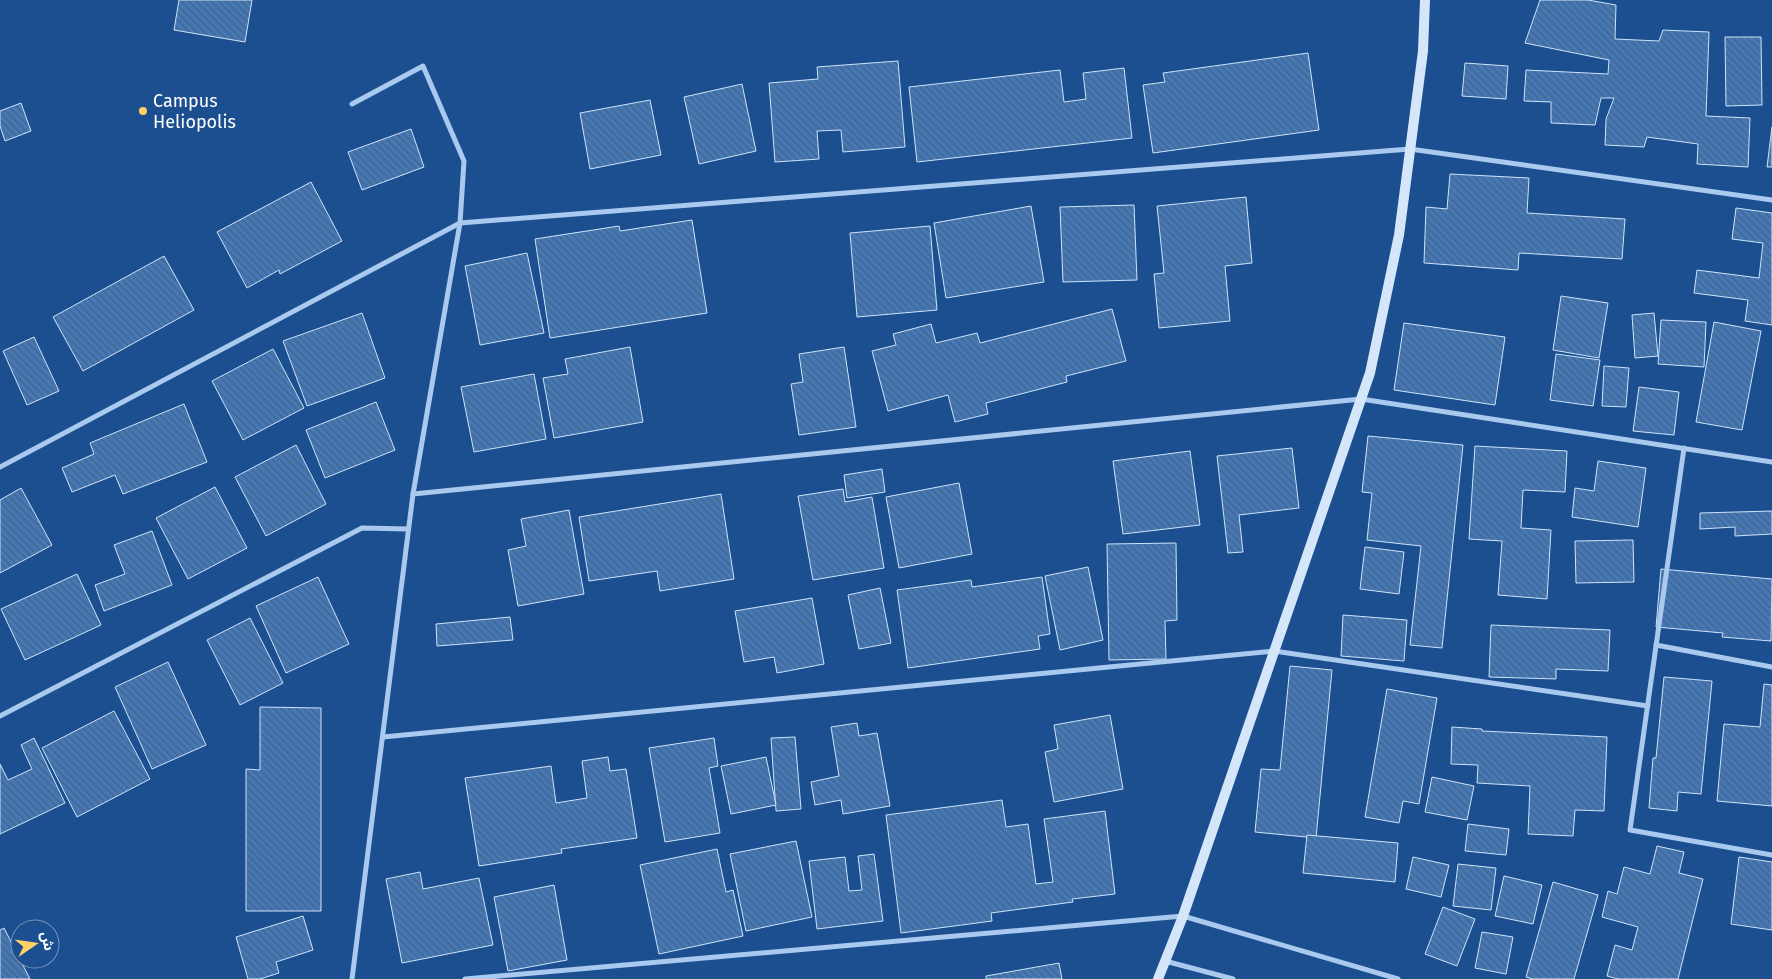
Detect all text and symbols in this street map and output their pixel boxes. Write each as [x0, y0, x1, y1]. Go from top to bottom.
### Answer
place label: Campus Heliopolis [153, 90, 236, 133]
marker: Campus Heliopolis [137, 105, 149, 117]
north arrow [10, 919, 60, 969]
text: ش [37, 930, 58, 952]

